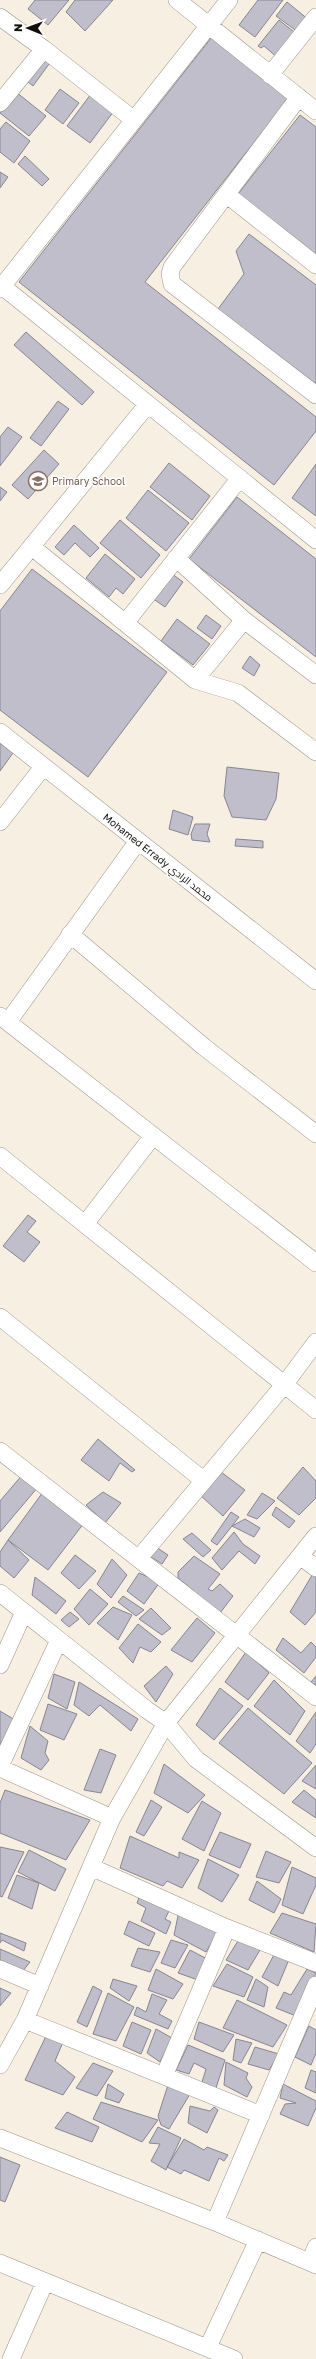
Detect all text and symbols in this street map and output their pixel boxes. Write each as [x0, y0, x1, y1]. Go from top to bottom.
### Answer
north arrow [8, 8, 48, 48]
text: N [11, 24, 24, 32]
school or university icon: Primary School [27, 470, 49, 492]
place label: Primary School [52, 475, 125, 487]
street label: Mohamed Errady محمد الرادي [100, 811, 215, 905]

